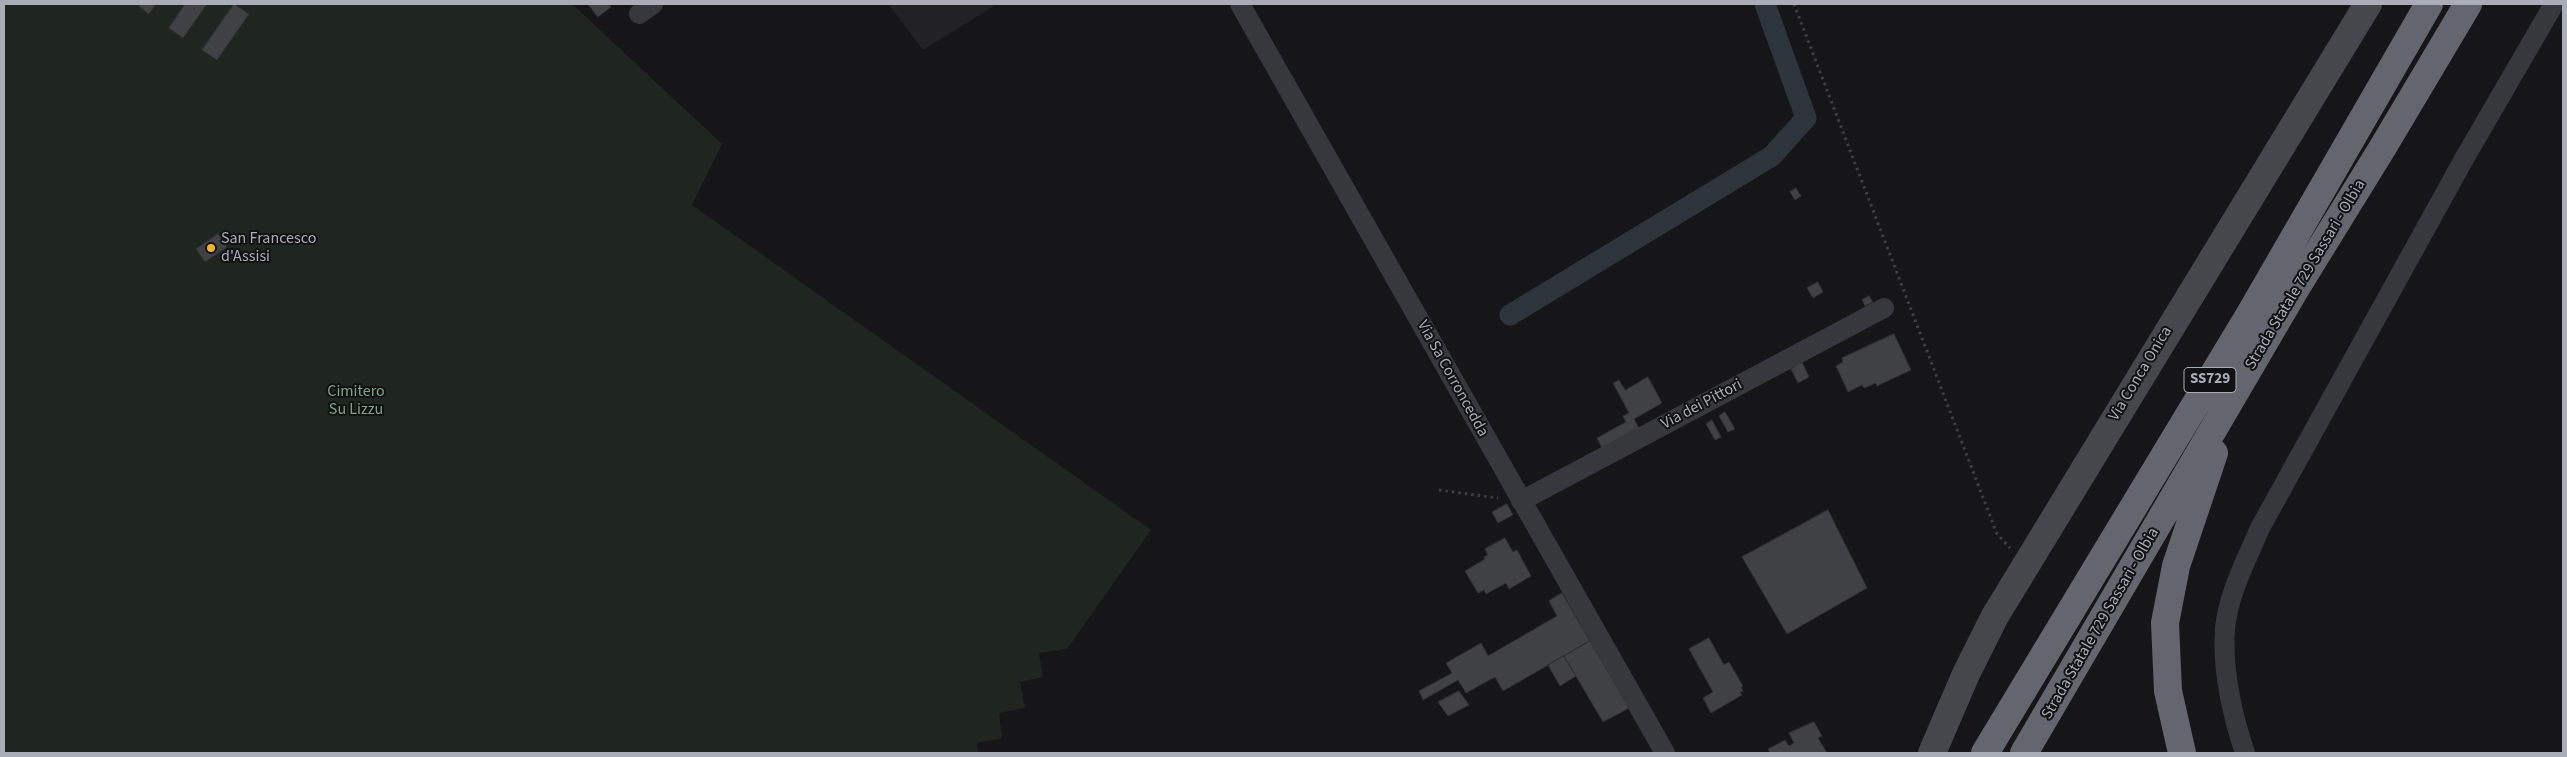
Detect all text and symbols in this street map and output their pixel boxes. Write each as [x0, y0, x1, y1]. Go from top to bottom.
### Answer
street label: Strada Statale 729 Sassari - Olbia [2242, 177, 2370, 373]
place label: San Francesco d'Assisi [221, 229, 316, 267]
marker: San Francesco d'Assisi [205, 242, 217, 254]
street label: Via Sa Corroncedda [1412, 317, 1492, 441]
street label: Via Conca Onica [2105, 323, 2177, 425]
road number: SS729 [2184, 368, 2236, 392]
street label: Via dei Pittori [1658, 376, 1746, 434]
park label: Cimitero Su Lizzu [327, 382, 385, 420]
street label: Strada Statale 729 Sassari - Olbia [2038, 525, 2164, 723]

